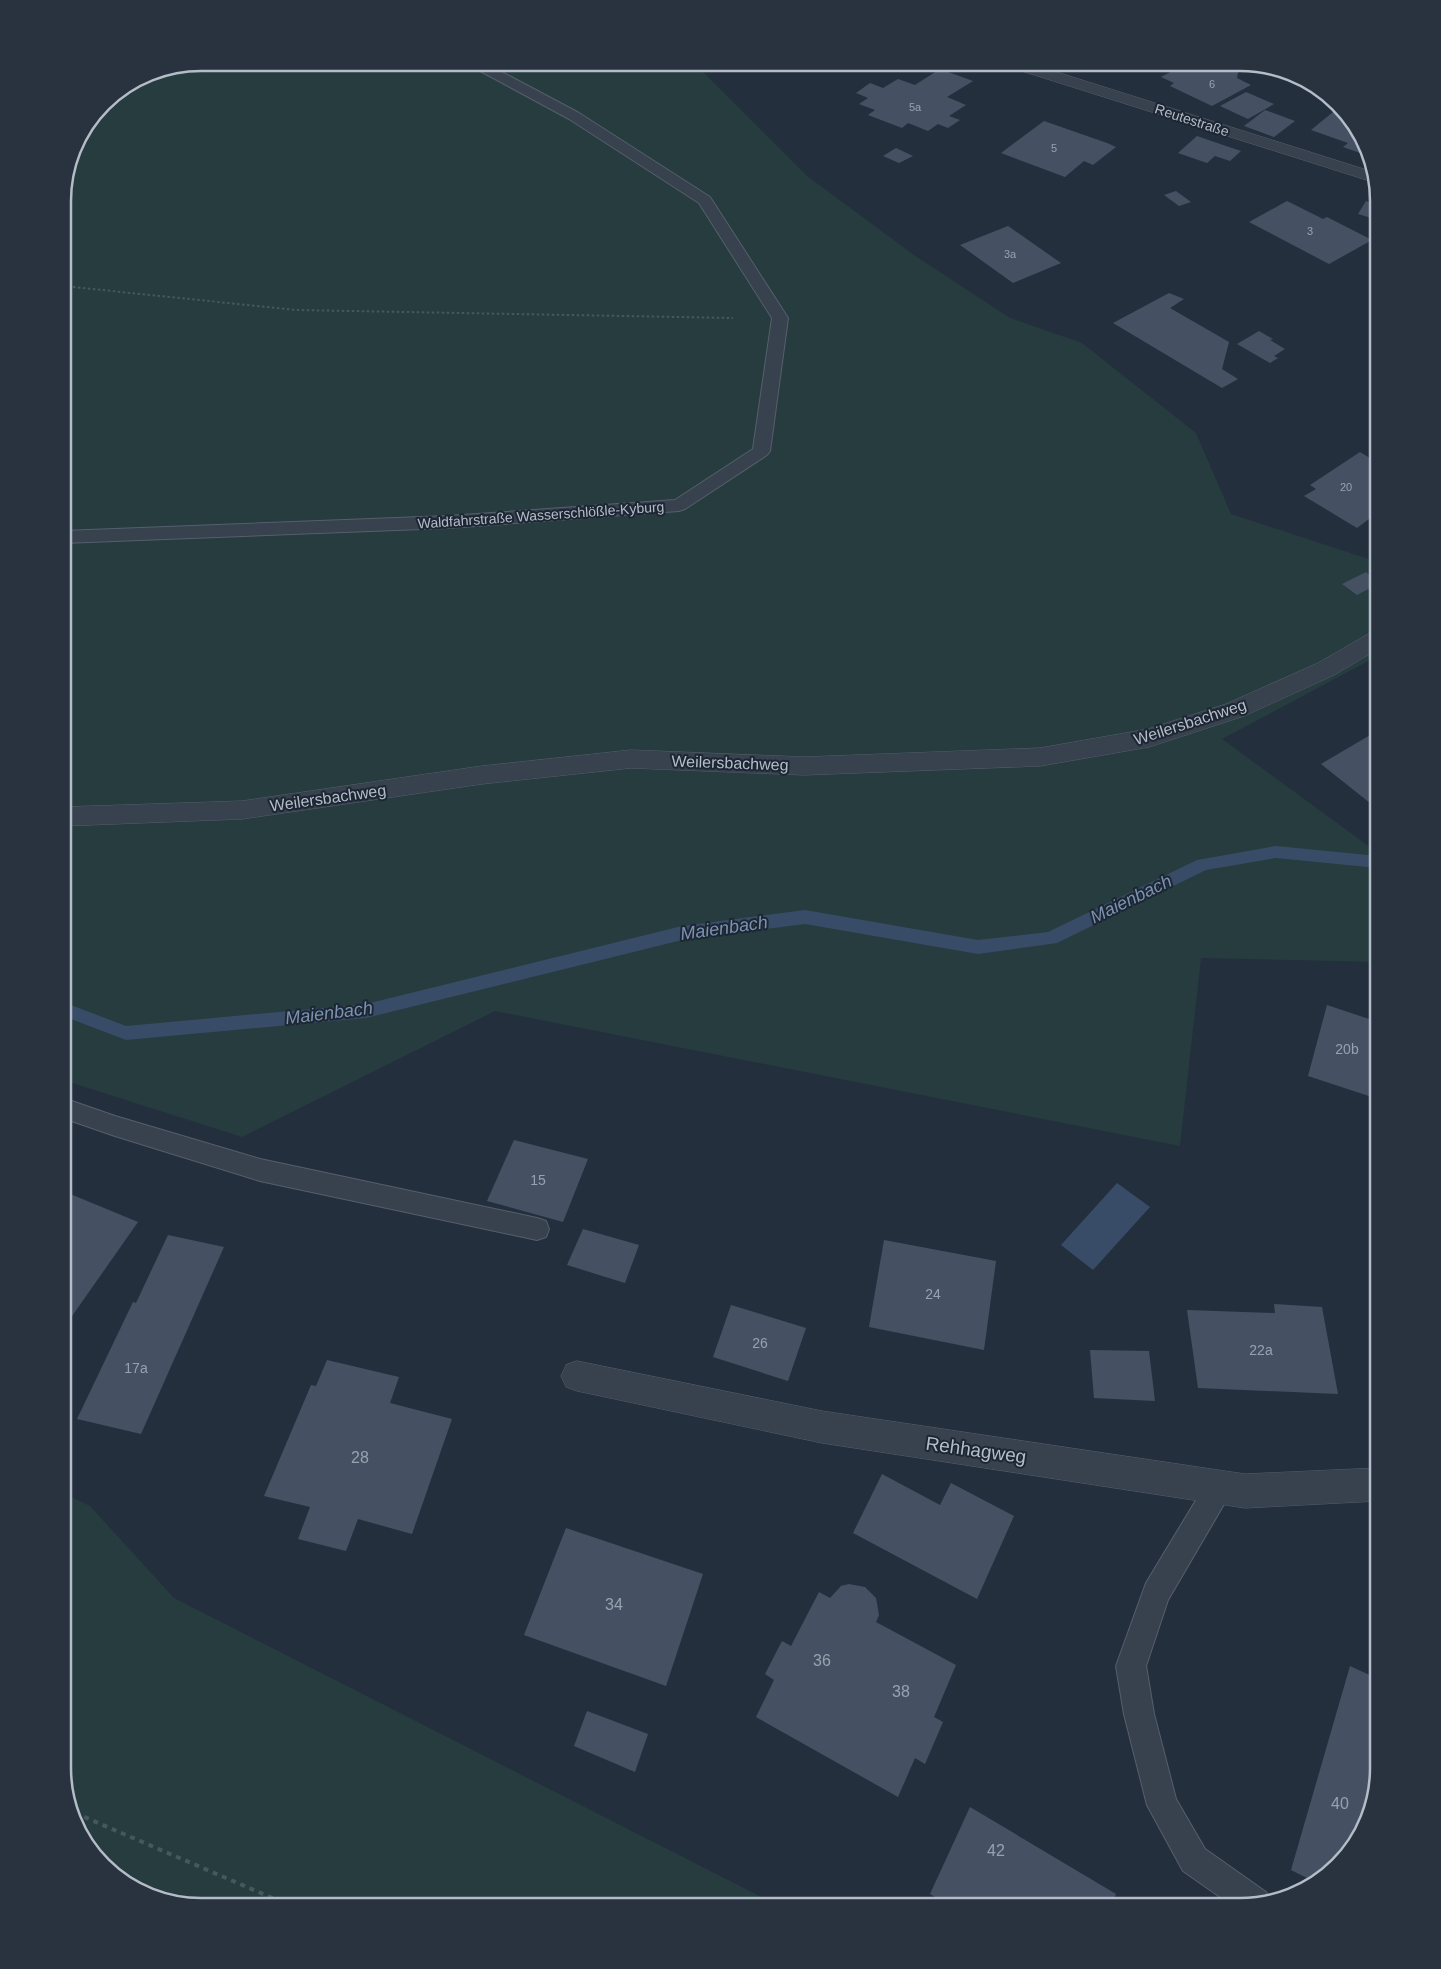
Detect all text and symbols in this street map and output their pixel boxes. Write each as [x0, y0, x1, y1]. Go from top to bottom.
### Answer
house number: 6 [1209, 78, 1215, 90]
street label: Reutestraße [1153, 100, 1231, 140]
house number: 5a [909, 101, 922, 113]
house number: 5 [1051, 142, 1057, 154]
house number: 3 [1307, 225, 1313, 237]
house number: 3a [1004, 248, 1017, 260]
house number: 20 [1340, 481, 1352, 493]
street label: Waldfahrstraße Wasserschlößle-Kyburg [417, 498, 665, 532]
street label: Weilersbachweg [1132, 696, 1248, 748]
street label: Weilersbachweg [671, 752, 789, 774]
street label: Weilersbachweg [269, 781, 387, 815]
water label: Maienbach [1087, 871, 1175, 927]
water label: Maienbach [679, 912, 769, 944]
water label: Maienbach [284, 998, 374, 1028]
house number: 20b [1335, 1041, 1359, 1057]
house number: 15 [530, 1172, 546, 1188]
house number: 24 [925, 1286, 941, 1302]
house number: 26 [752, 1335, 768, 1351]
house number: 22a [1249, 1342, 1273, 1358]
house number: 17a [124, 1360, 148, 1376]
street label: Rehhagweg [924, 1433, 1028, 1467]
house number: 28 [351, 1449, 369, 1466]
house number: 34 [605, 1596, 623, 1613]
house number: 36 [813, 1652, 831, 1669]
house number: 38 [892, 1683, 910, 1700]
house number: 40 [1331, 1795, 1349, 1812]
house number: 42 [987, 1842, 1005, 1859]

